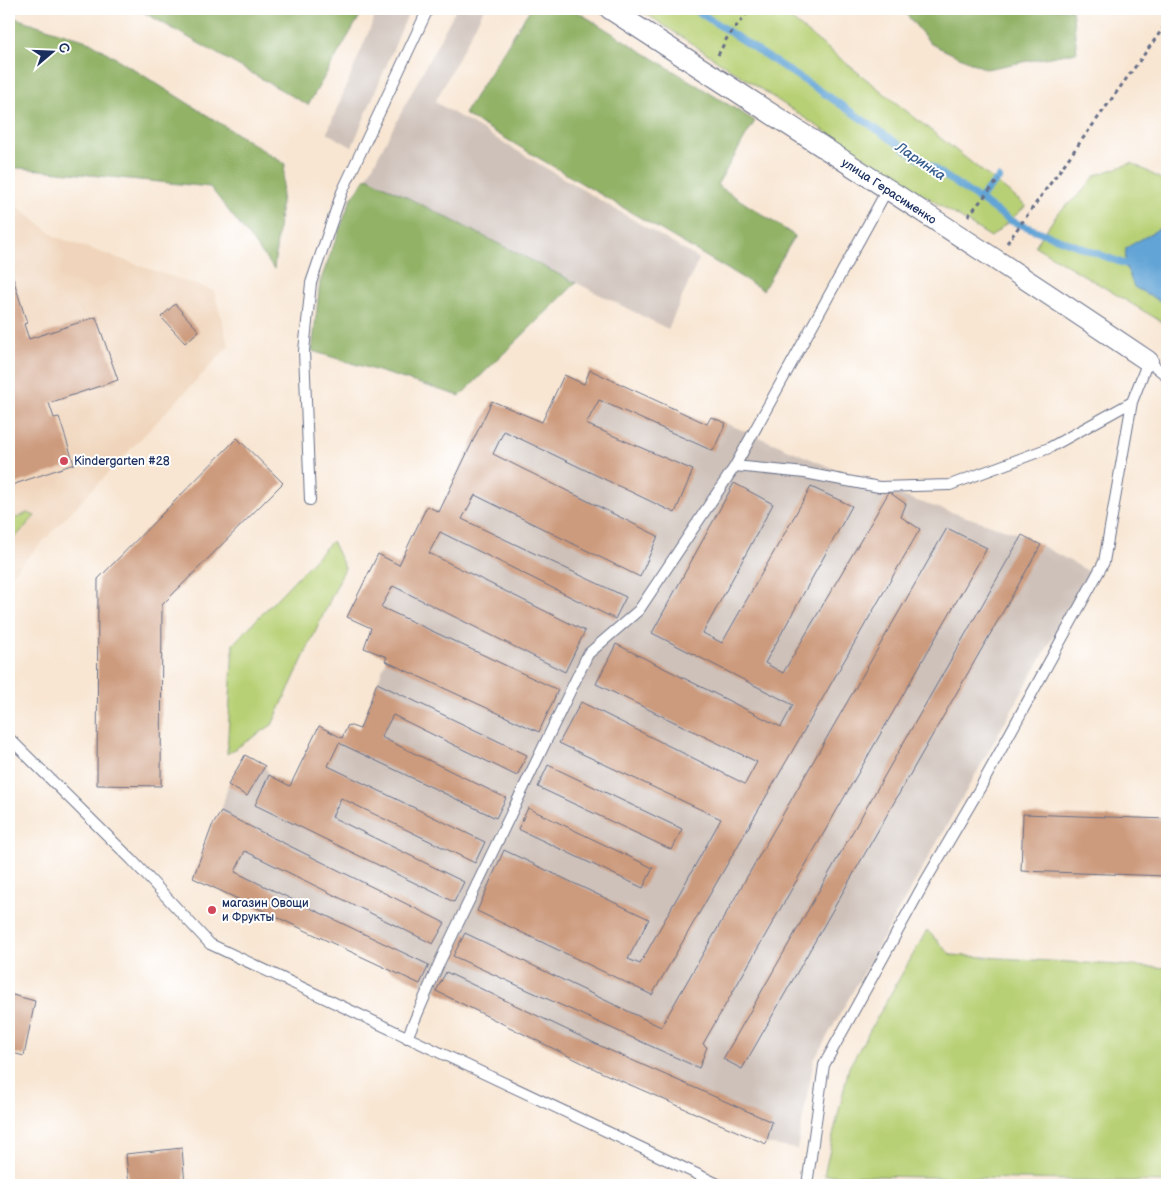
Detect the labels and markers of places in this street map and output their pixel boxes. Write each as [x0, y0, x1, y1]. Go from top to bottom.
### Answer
place label: Kindergarten #28 [74, 454, 170, 469]
marker: Kindergarten #28 [58, 455, 70, 467]
place label: магазин Овощи и Фрукты [222, 896, 309, 925]
marker: магазин Овощи и Фрукты [206, 904, 218, 916]

